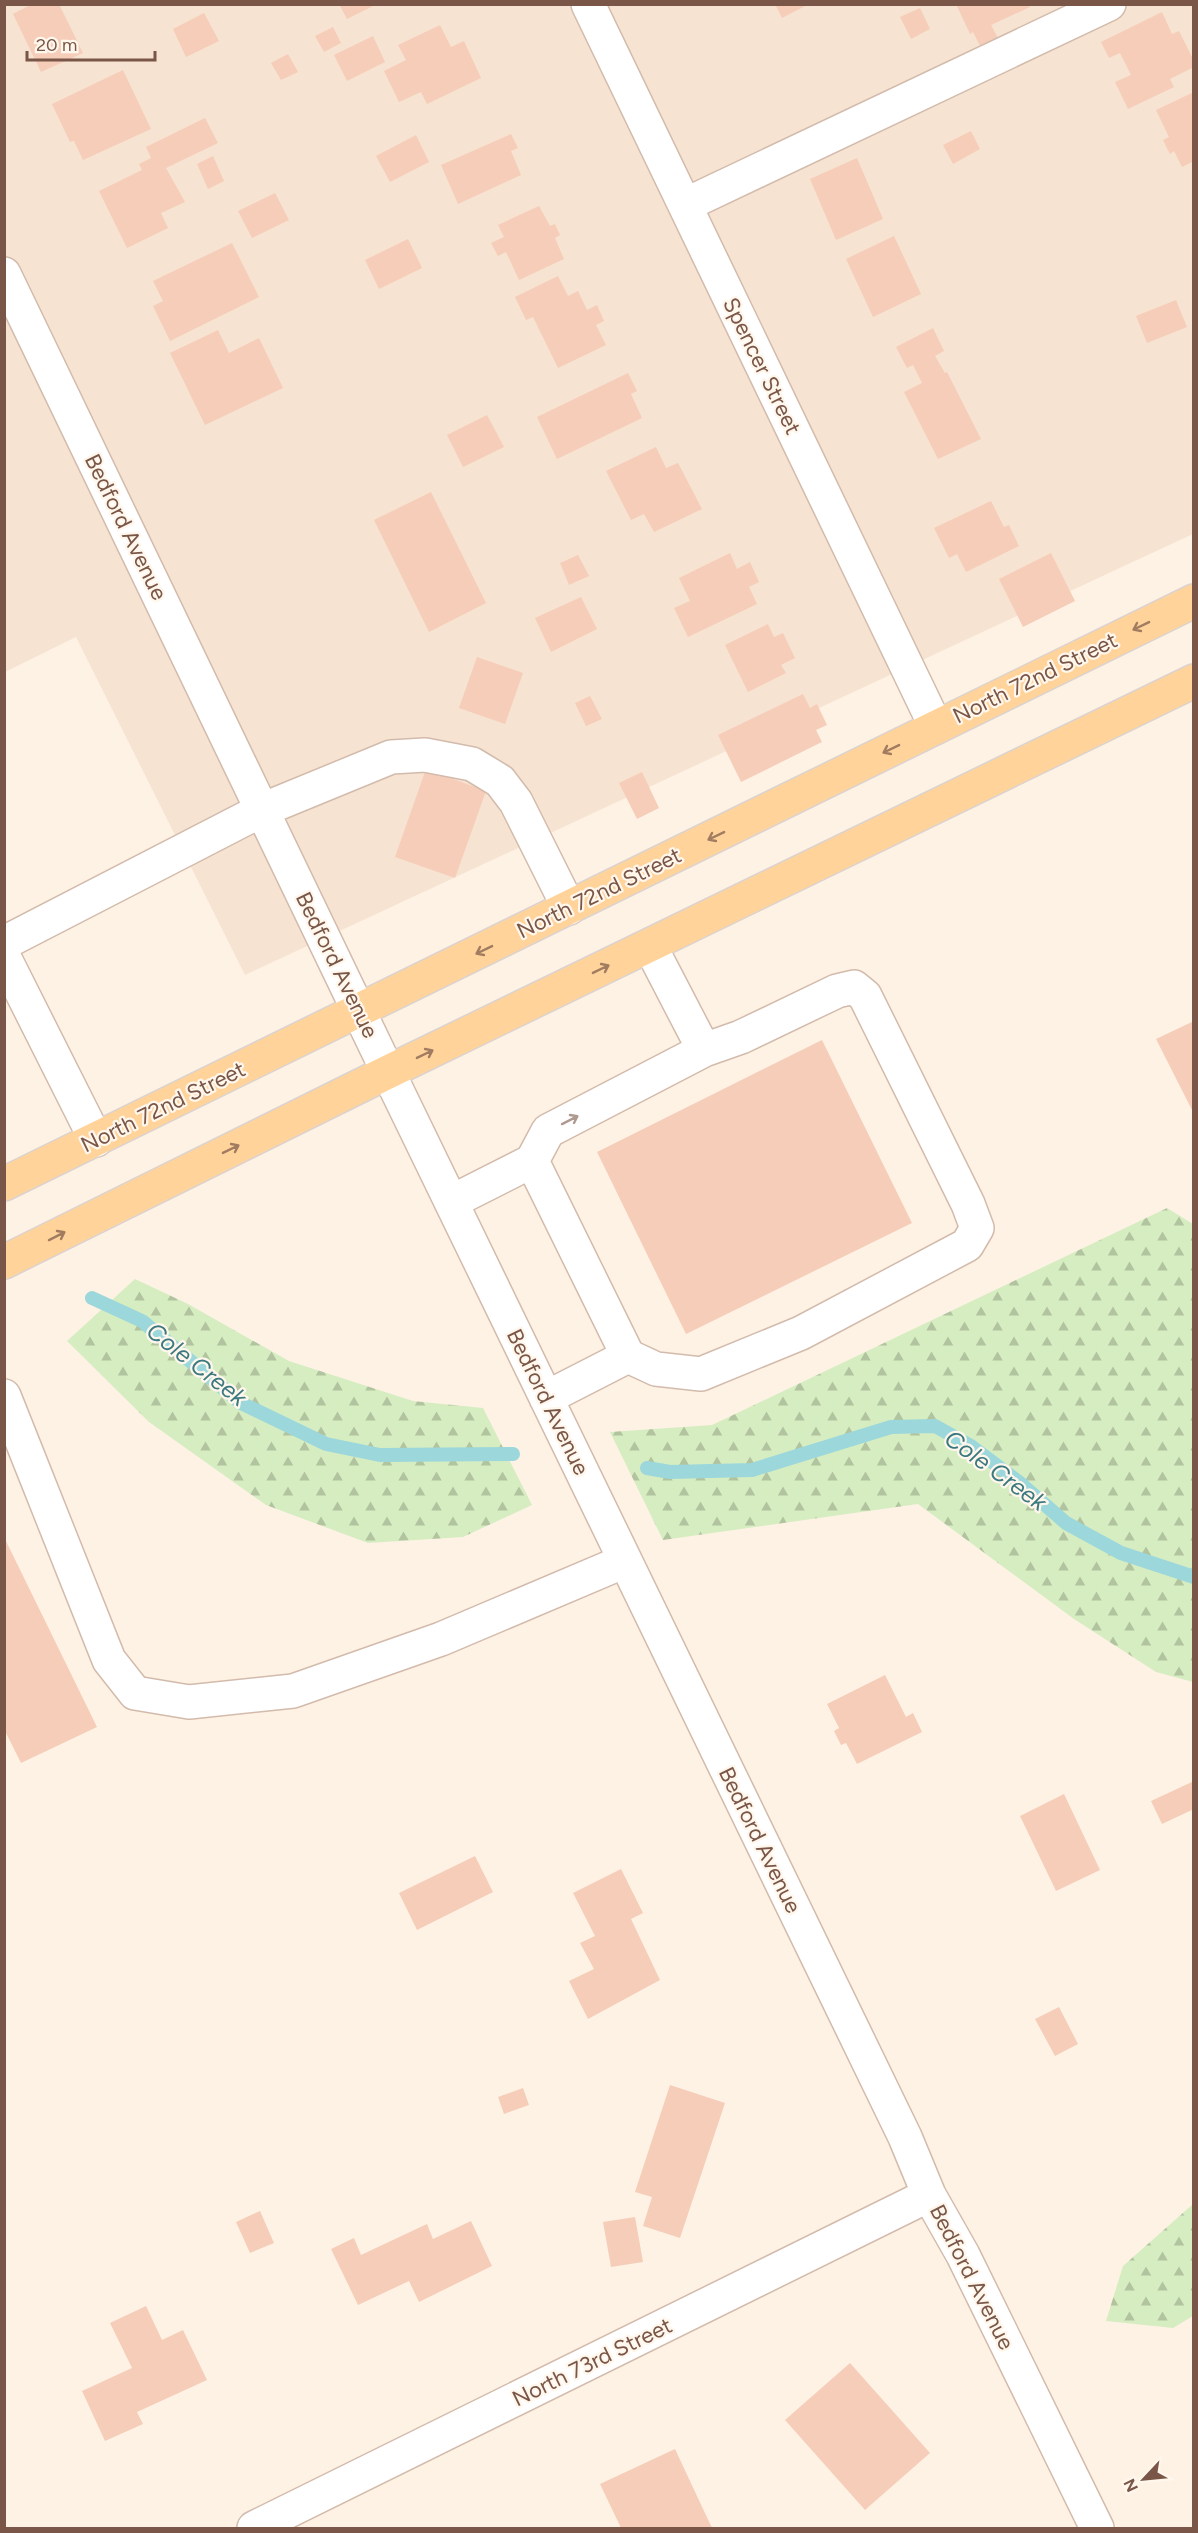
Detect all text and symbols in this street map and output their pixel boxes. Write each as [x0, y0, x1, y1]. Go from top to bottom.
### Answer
scale bar [27, 24, 154, 62]
text: 20 m [36, 34, 77, 56]
street label: Spencer Street [717, 293, 807, 439]
street label: Bedford Avenue [79, 449, 173, 605]
one-way arrow [1132, 621, 1150, 633]
street label: North 72nd Street [948, 627, 1122, 729]
one-way arrow [882, 744, 900, 756]
one-way arrow [707, 830, 725, 842]
street label: North 72nd Street [512, 842, 686, 944]
street label: Bedford Avenue [290, 887, 384, 1043]
one-way arrow [476, 944, 494, 956]
one-way arrow [592, 963, 609, 975]
one-way arrow [416, 1047, 434, 1059]
street label: North 72nd Street [76, 1056, 250, 1158]
one-way arrow [560, 1114, 578, 1125]
one-way arrow [222, 1143, 240, 1154]
one-way arrow [47, 1229, 65, 1241]
water label: Cole Creek [141, 1316, 254, 1413]
street label: Bedford Avenue [501, 1324, 595, 1480]
water label: Cole Creek [939, 1423, 1054, 1518]
street label: Bedford Avenue [713, 1762, 807, 1918]
street label: Bedford Avenue [924, 2200, 1020, 2354]
street label: North 73rd Street [508, 2312, 676, 2412]
north arrow [1114, 2449, 1174, 2509]
text: N [1120, 2476, 1142, 2495]

